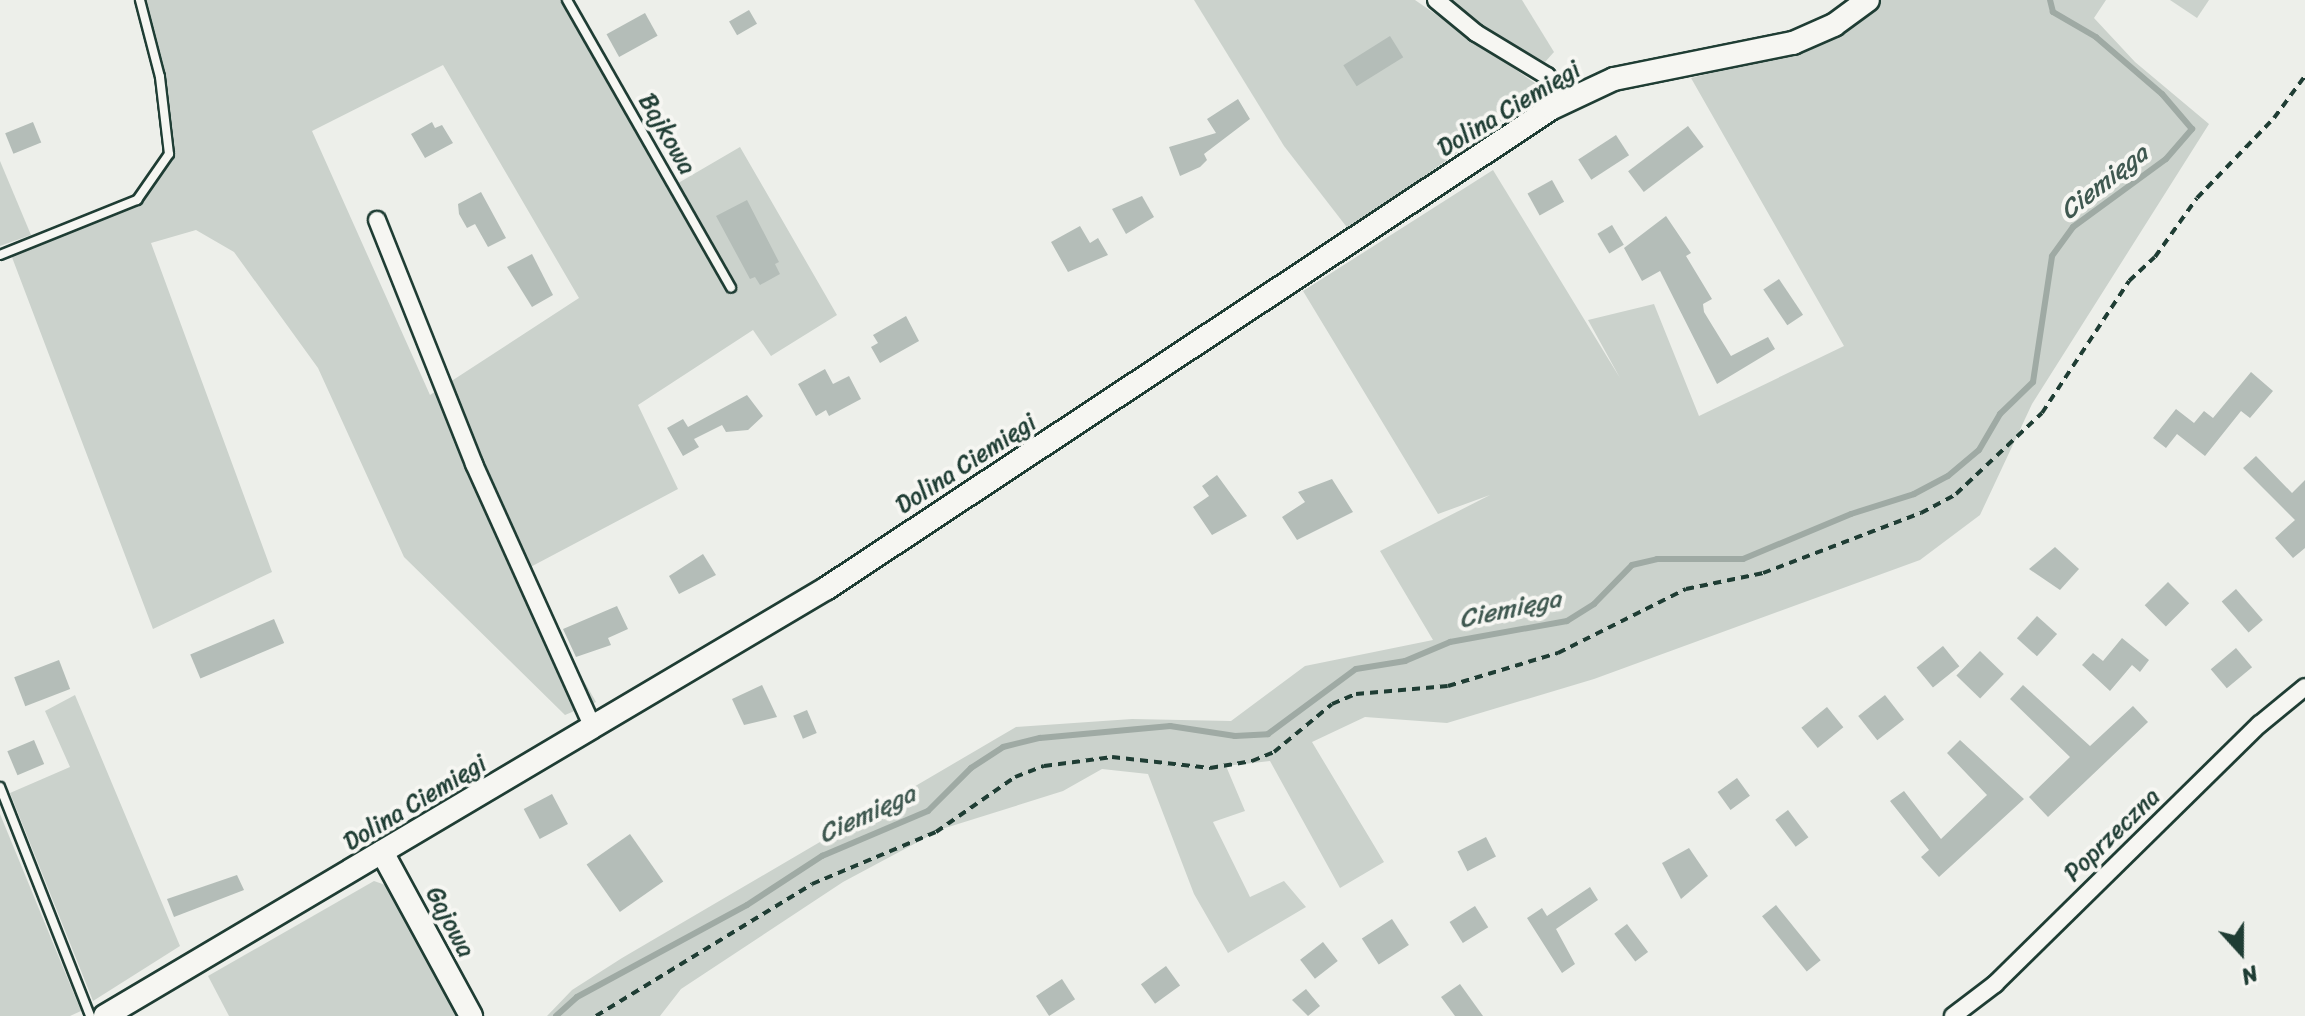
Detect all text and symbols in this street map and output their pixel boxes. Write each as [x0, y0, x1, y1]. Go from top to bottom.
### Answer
street label: Dolina Ciemięgi [1432, 55, 1586, 163]
street label: Bajkowa [632, 88, 702, 180]
water label: Ciemięga [2054, 138, 2154, 226]
street label: Dolina Ciemięgi [891, 408, 1041, 520]
water label: Ciemięga [1456, 583, 1564, 635]
street label: Dolina Ciemięgi [338, 749, 492, 857]
water label: Ciemięga [814, 778, 920, 850]
street label: Poprzeczna [2058, 782, 2166, 888]
street label: Gajowa [420, 882, 480, 962]
north arrow [2201, 912, 2281, 992]
text: N [2236, 954, 2264, 996]

